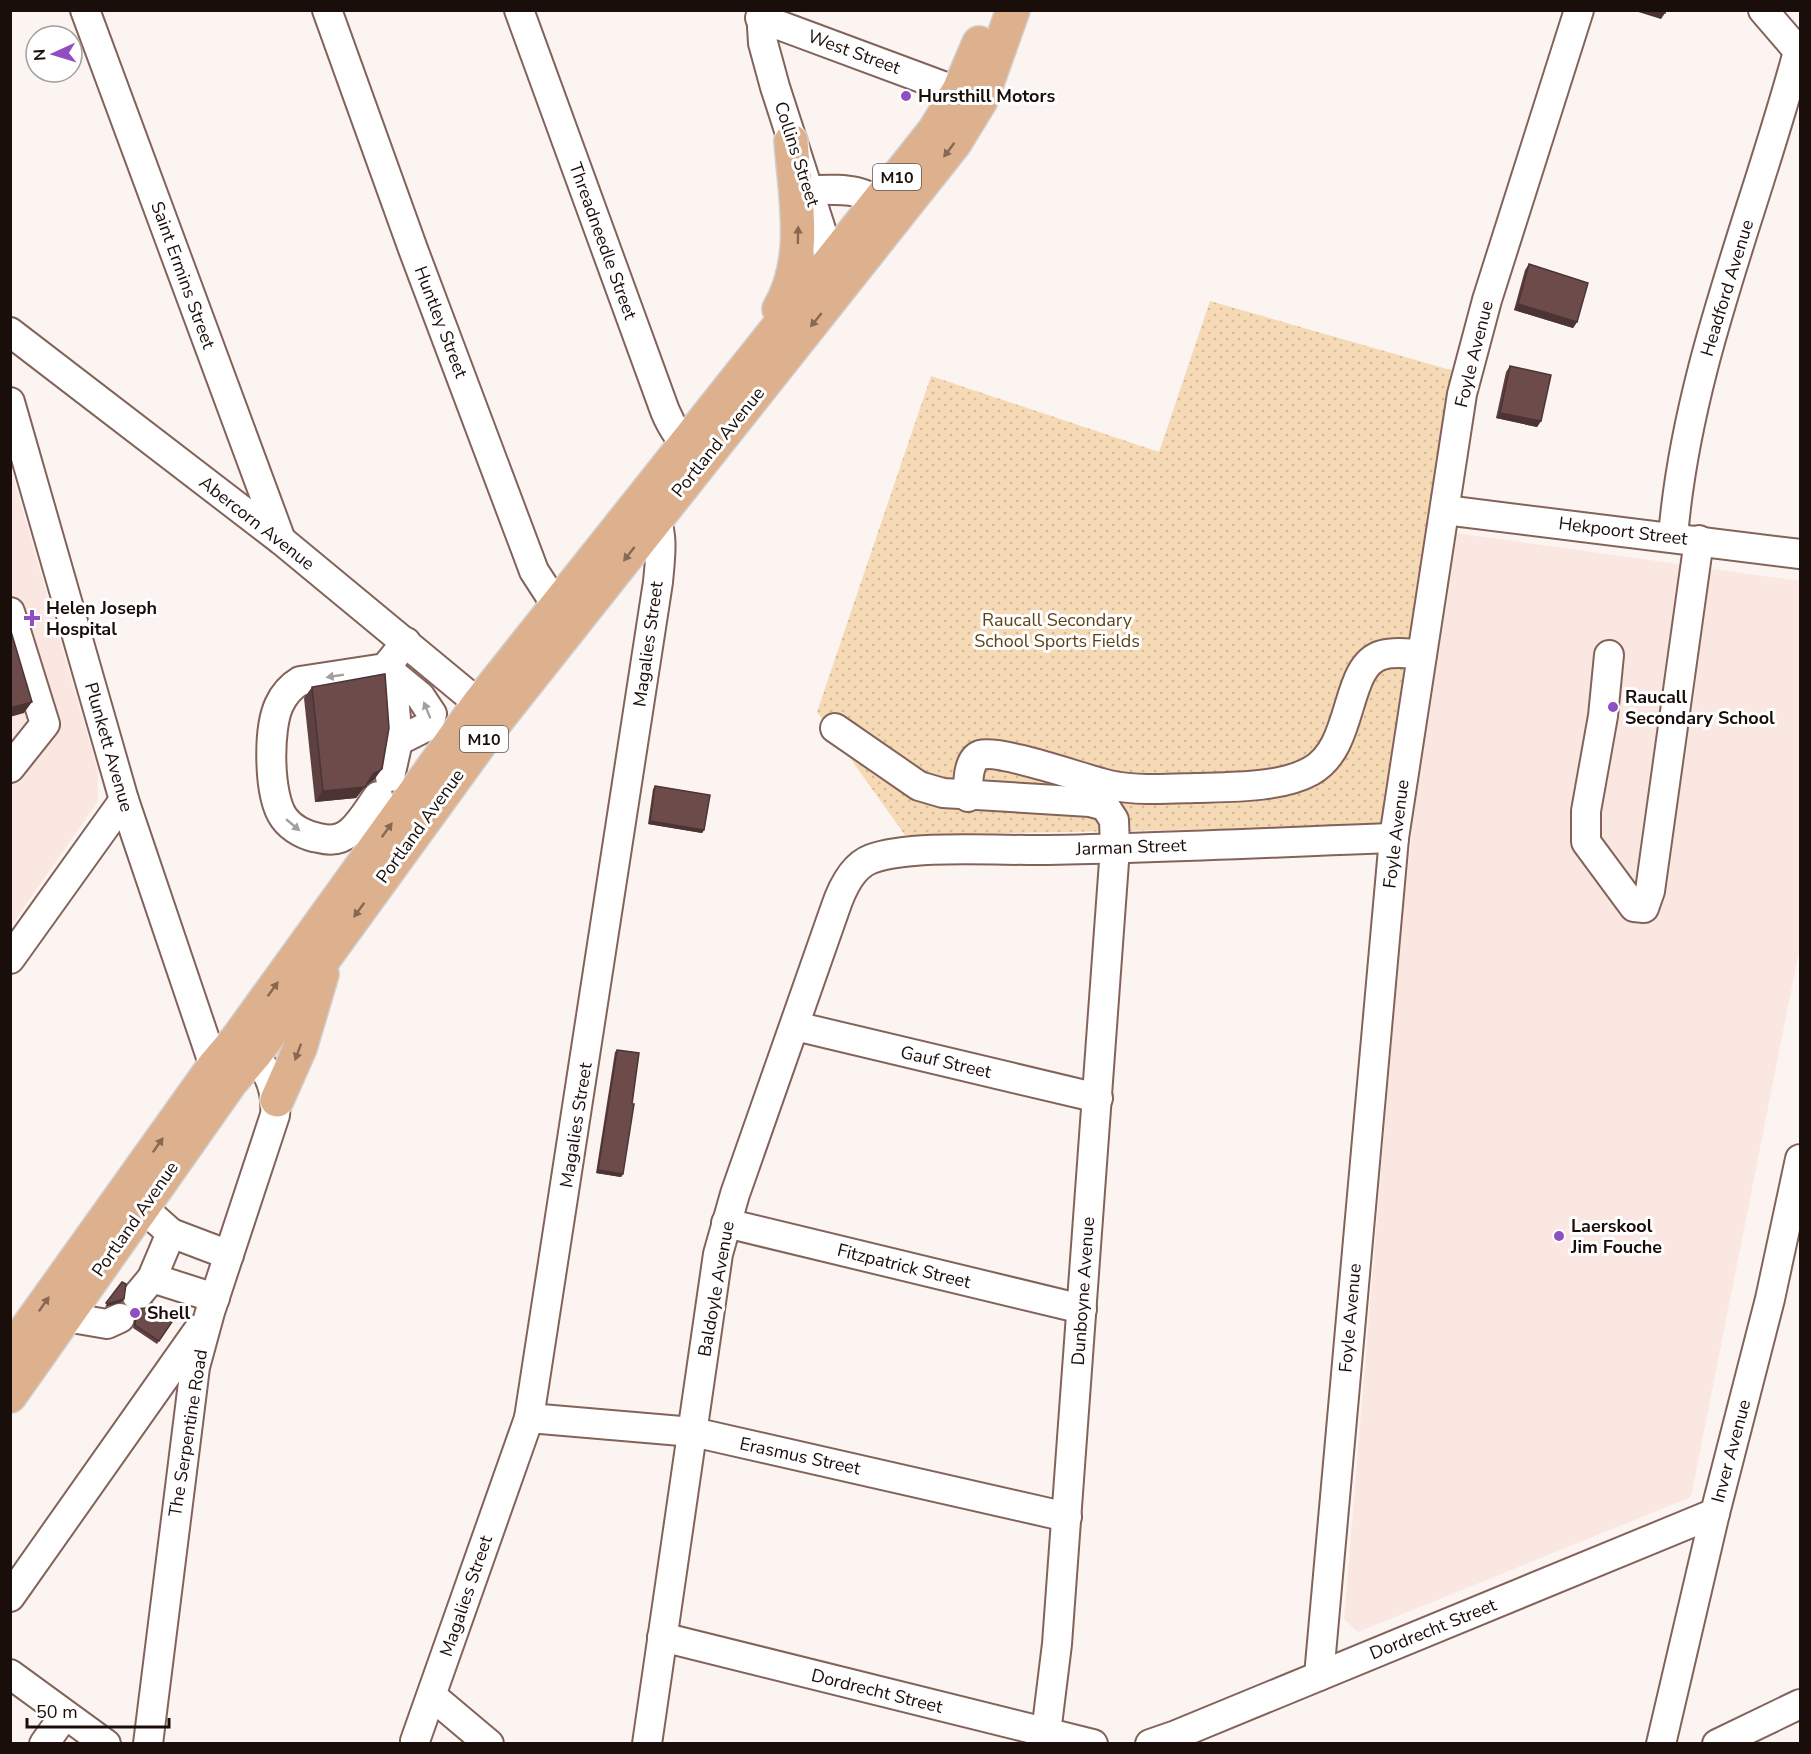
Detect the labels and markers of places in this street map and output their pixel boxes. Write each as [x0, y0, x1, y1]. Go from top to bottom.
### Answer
place label: Hursthill Motors [918, 84, 1055, 108]
marker: Hursthill Motors [899, 89, 913, 103]
place label: Helen Joseph Hospital [46, 596, 157, 641]
marker: Helen Joseph Hospital [23, 609, 41, 627]
place label: Raucall Secondary School [1625, 685, 1775, 730]
marker: Raucall Secondary School [1606, 700, 1620, 714]
place label: Laerskool Jim Fouche [1570, 1214, 1662, 1259]
marker: Laerskool Jim Fouche [1552, 1229, 1566, 1243]
place label: Shell [147, 1301, 190, 1325]
marker: Shell [128, 1306, 142, 1320]

